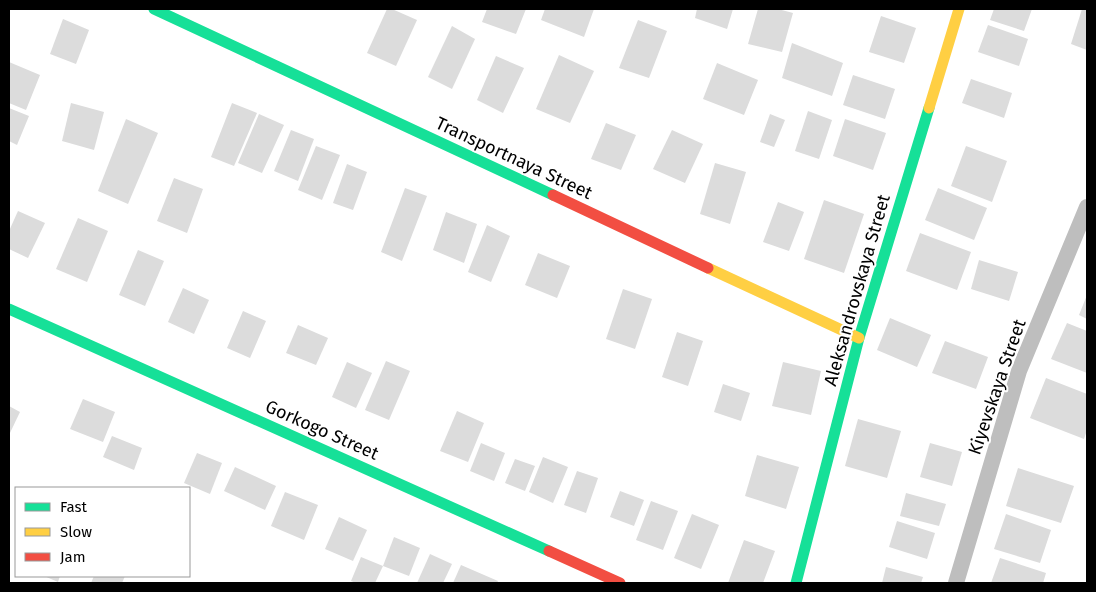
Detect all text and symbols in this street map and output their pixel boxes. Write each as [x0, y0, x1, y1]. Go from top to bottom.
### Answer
street label: Transportnaya Street [432, 112, 596, 204]
street label: Aleksandrovskaya Street [819, 191, 895, 388]
street label: Kiyevskaya Street [964, 316, 1031, 458]
street label: Gorkogo Street [262, 395, 382, 465]
legend [15, 487, 190, 577]
text: Fast [60, 498, 87, 516]
text: Slow [60, 523, 92, 541]
text: Jam [60, 548, 86, 566]

